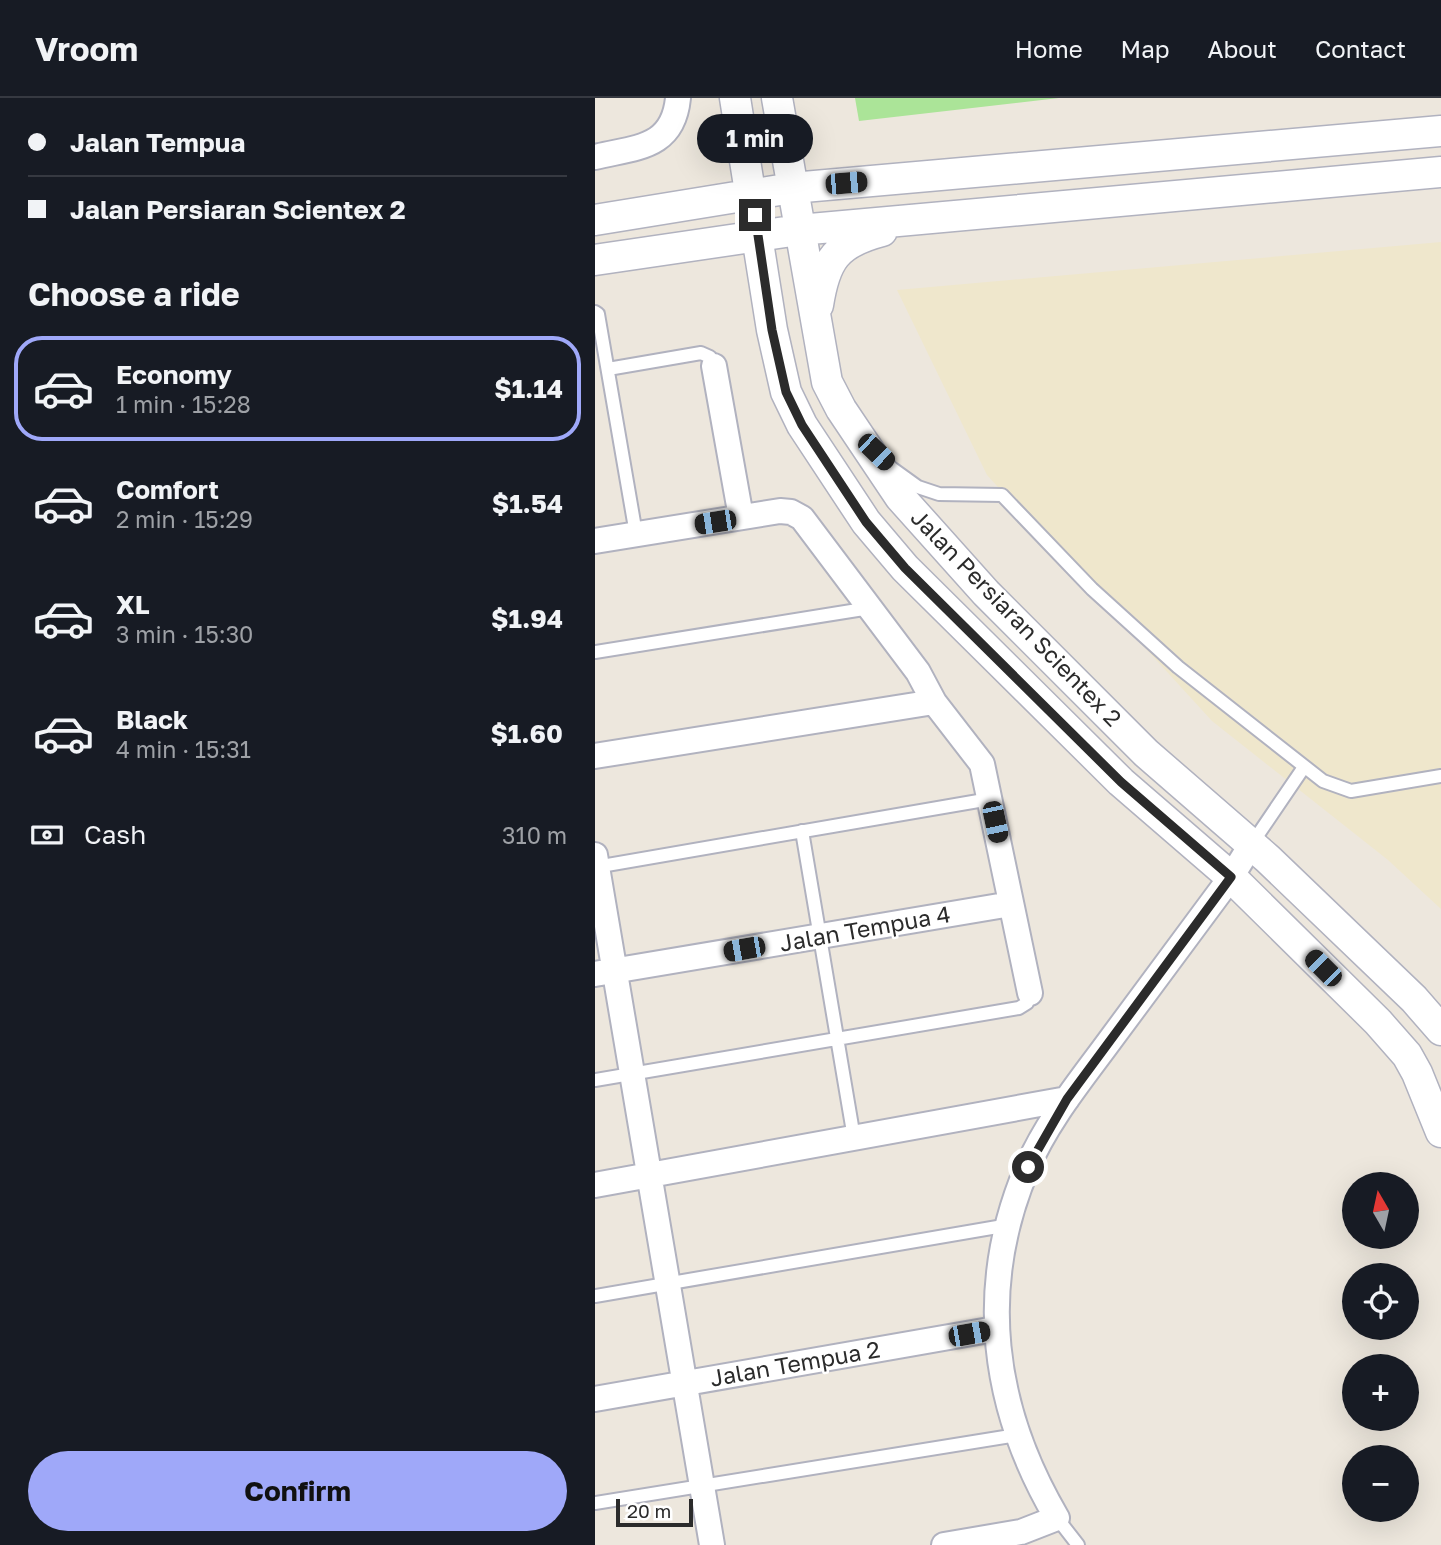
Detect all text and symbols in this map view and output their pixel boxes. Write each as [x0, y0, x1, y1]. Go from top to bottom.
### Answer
text: Vroom [35, 29, 138, 68]
text: Home [1015, 34, 1083, 63]
text: Map [1121, 34, 1170, 63]
text: About [1208, 34, 1277, 63]
text: Contact [1315, 34, 1406, 63]
callout: 1 min [697, 114, 813, 162]
text: 1 min [726, 124, 784, 152]
text: Jalan Tempua [70, 127, 245, 158]
car [825, 171, 868, 195]
text: Jalan Persiaran Scientex 2 [70, 194, 406, 225]
route end [739, 199, 771, 231]
text: Choose a ride [28, 275, 240, 313]
icon: car [32, 357, 95, 420]
text: Economy [116, 359, 232, 390]
text: $1.14 [494, 373, 563, 404]
text: 1 min · 15:28 [116, 390, 251, 418]
car [854, 430, 899, 474]
icon: car [32, 472, 95, 535]
text: Comfort [116, 474, 219, 505]
text: $1.54 [492, 488, 563, 519]
street label: Jalan Persiaran Scientex 2 [906, 503, 1128, 732]
text: 2 min · 15:29 [116, 505, 253, 533]
car [693, 508, 738, 536]
icon: car [32, 587, 95, 650]
text: XL [116, 589, 150, 620]
text: $1.94 [491, 603, 563, 634]
text: 3 min · 15:30 [116, 620, 253, 648]
icon: car [32, 702, 95, 765]
text: Black [116, 704, 188, 735]
text: $1.60 [490, 718, 563, 749]
text: 4 min · 15:31 [116, 735, 251, 763]
car [981, 799, 1010, 845]
icon: cash [28, 816, 66, 854]
text: Cash [84, 819, 146, 850]
text: 310 m [502, 821, 567, 849]
street label: Jalan Tempua 4 [777, 899, 952, 957]
car [722, 935, 767, 963]
car [1301, 946, 1346, 990]
route start [1012, 1151, 1044, 1183]
north arrow [1342, 1172, 1419, 1250]
map controls [1342, 1172, 1419, 1522]
button: locate [1342, 1263, 1419, 1340]
car [947, 1320, 992, 1348]
street label: Jalan Tempua 2 [708, 1334, 882, 1392]
button: + [1342, 1354, 1419, 1431]
button: − [1342, 1445, 1419, 1522]
button: Confirm [28, 1451, 567, 1531]
scale bar [616, 1496, 693, 1528]
text: 20 m [627, 1499, 671, 1522]

